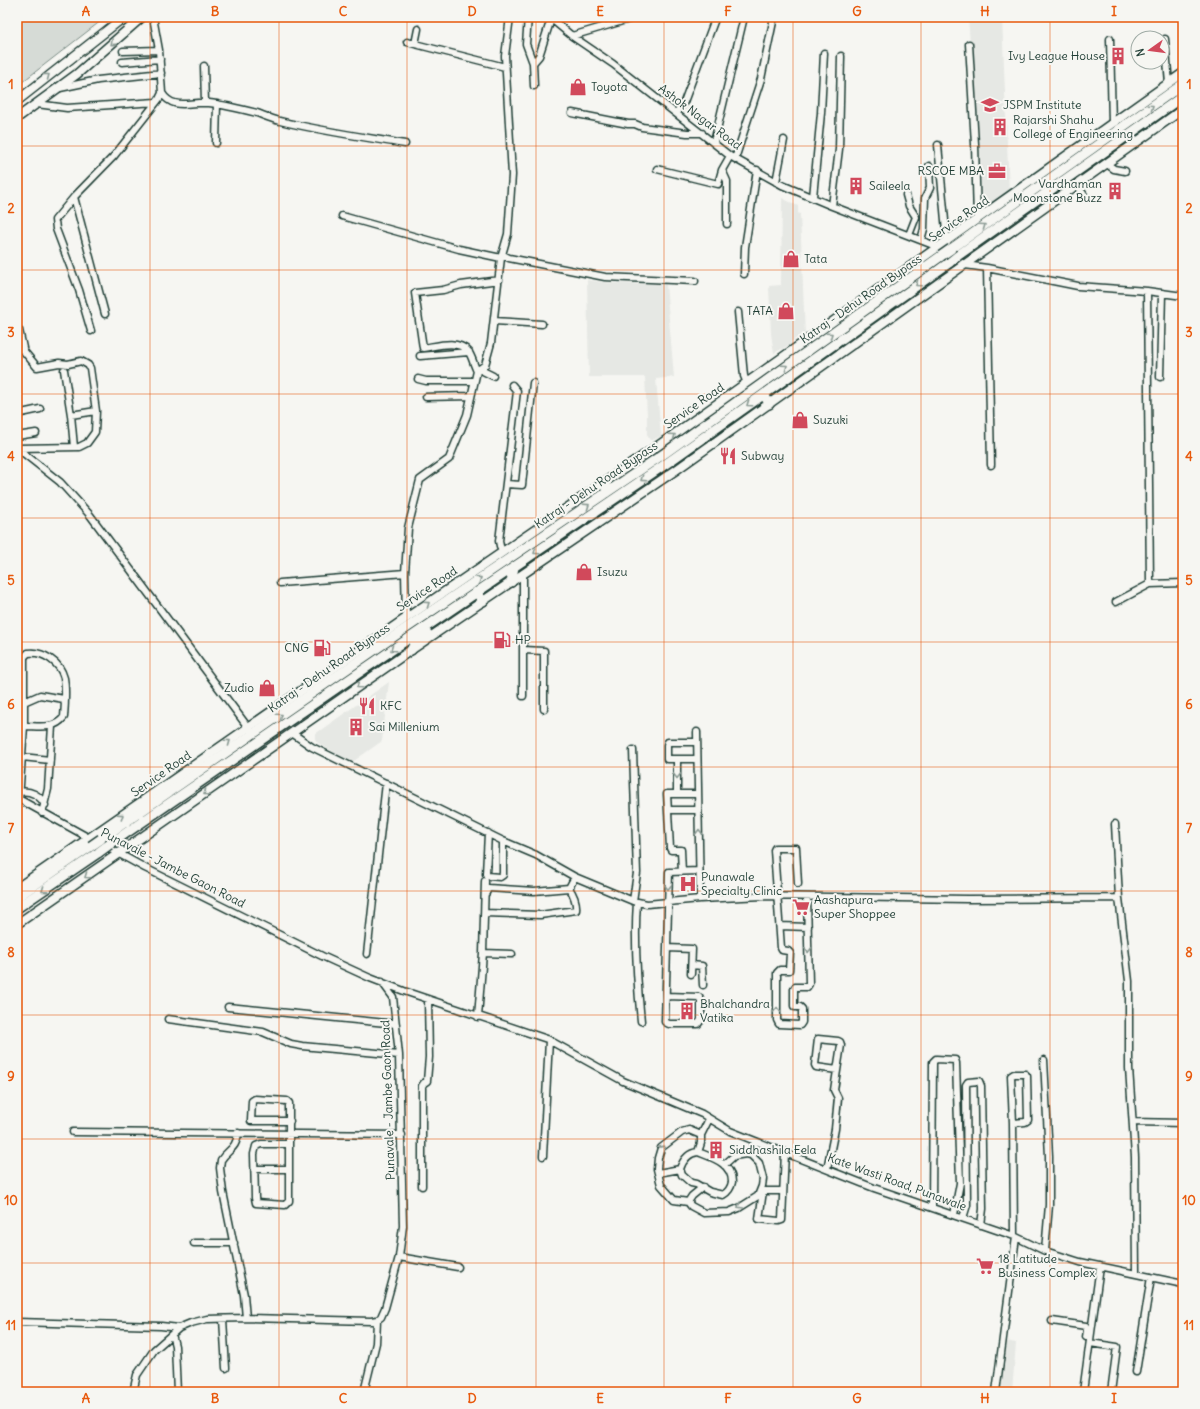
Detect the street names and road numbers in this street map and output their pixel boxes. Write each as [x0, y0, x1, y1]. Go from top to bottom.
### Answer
street label: Ashok Nagar Road [656, 80, 745, 153]
street label: Service Road [926, 192, 992, 245]
street label: Katraj - Dehu Road Bypass [797, 251, 925, 346]
street label: Service Road [661, 379, 727, 432]
street label: Katraj - Dehu Road Bypass [531, 438, 660, 531]
street label: Service Road [394, 563, 460, 614]
street label: Katraj - Dehu Road Bypass [265, 620, 393, 715]
street label: Service Road [128, 747, 194, 800]
street label: Punavale - Jambe Gaon Road [98, 825, 248, 911]
street label: Punavale - Jambe Gaon Road [377, 1020, 398, 1180]
street label: Kate Wasti Road, Punawale [826, 1149, 969, 1214]

